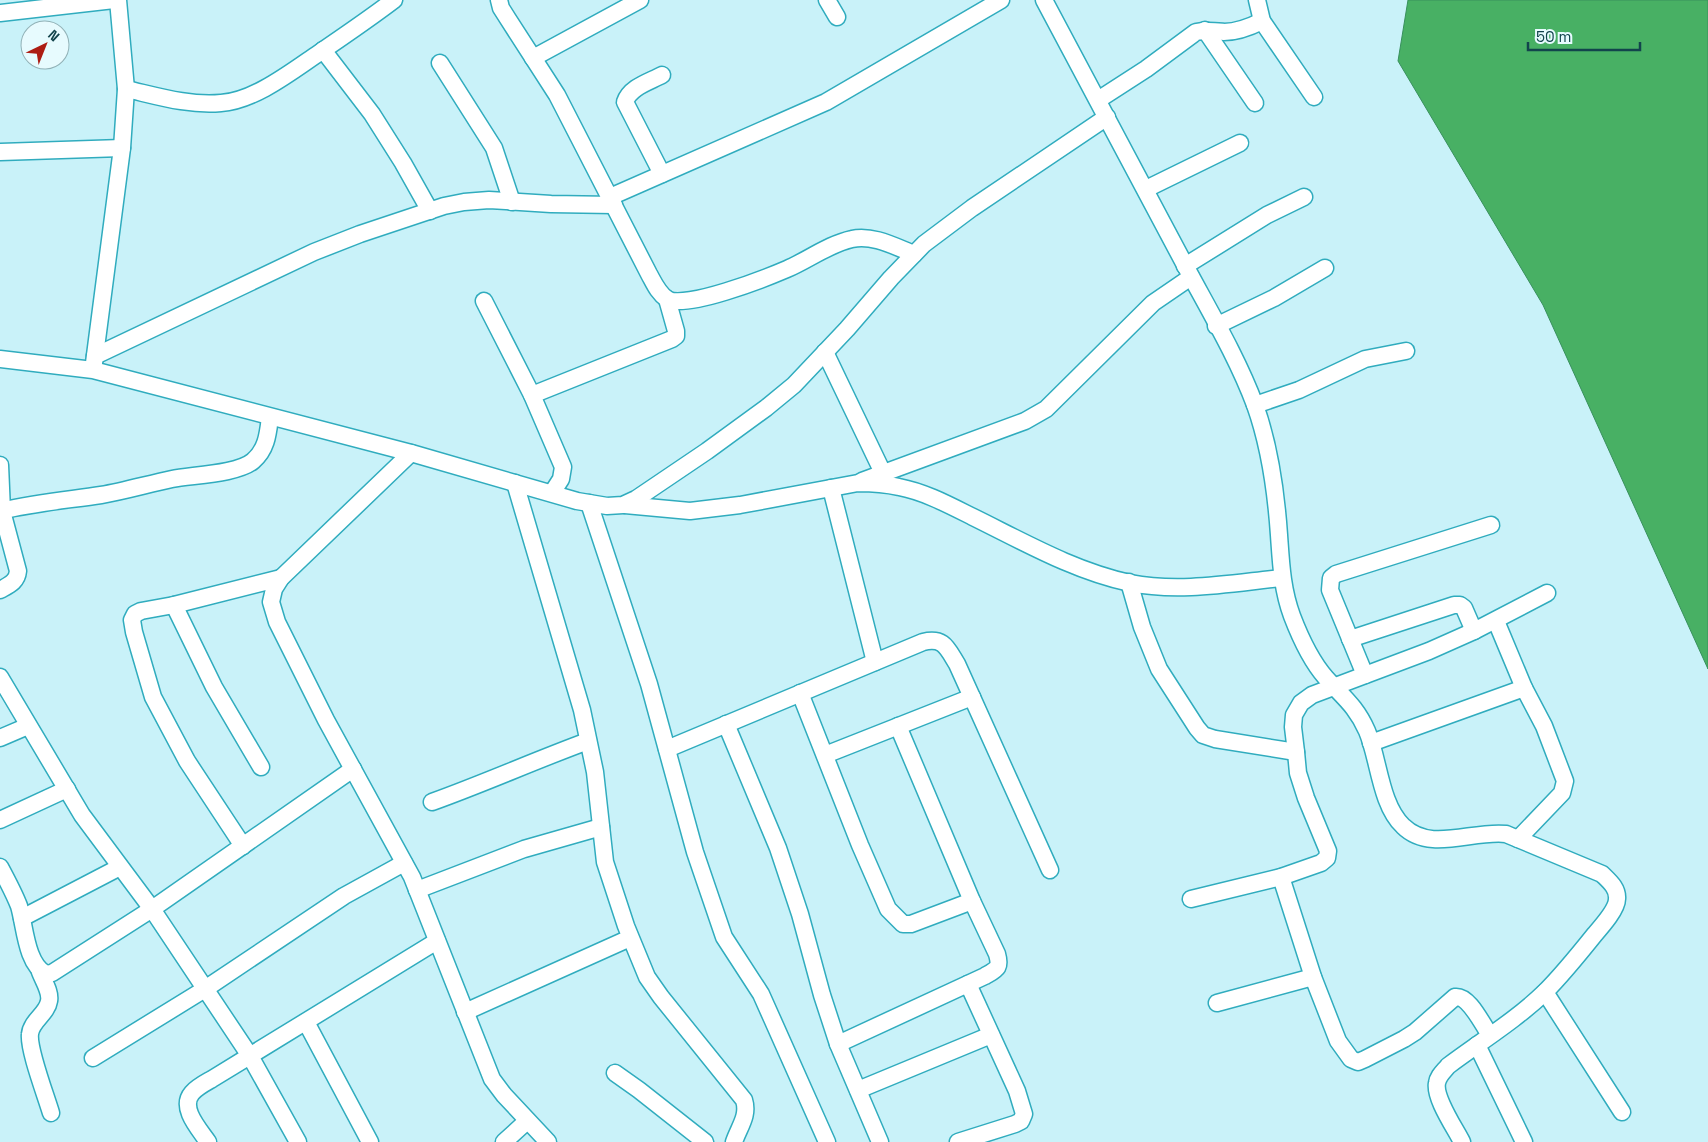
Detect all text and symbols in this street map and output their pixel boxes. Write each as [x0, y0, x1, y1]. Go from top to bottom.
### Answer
north arrow [20, 20, 70, 70]
scale bar [1528, 20, 1640, 52]
text: N [44, 26, 63, 45]
text: 50 m [1536, 27, 1571, 46]

